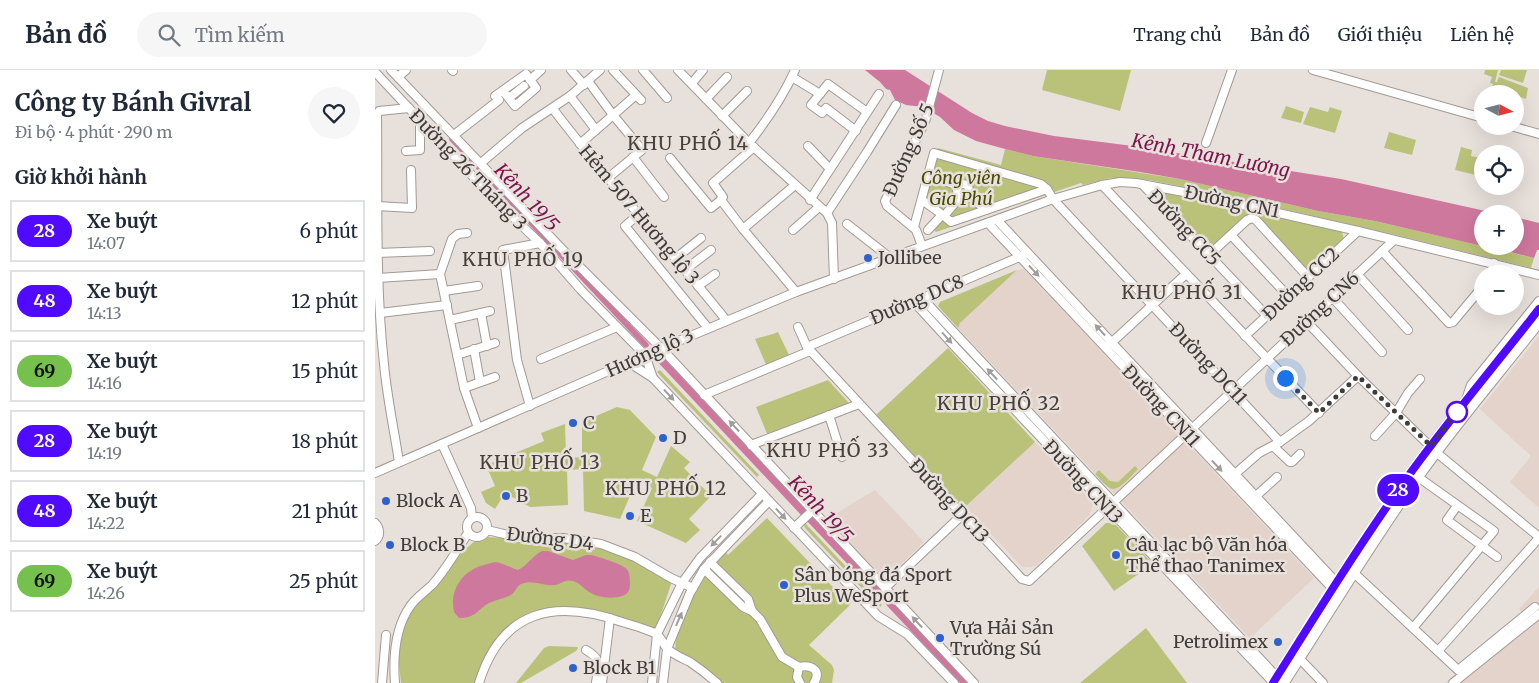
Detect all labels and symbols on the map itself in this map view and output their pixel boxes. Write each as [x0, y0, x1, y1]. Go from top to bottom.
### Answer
north arrow [1474, 85, 1524, 135]
street label: Đường Số 5 [878, 100, 939, 200]
street label: Đường 26 Tháng 3 [405, 104, 532, 235]
district label: KHU PHỐ 14 [627, 128, 749, 155]
water label: Kênh Tham Lương [1129, 128, 1293, 182]
street label: Hẻm 507 Hương lộ 3 [574, 140, 705, 289]
water label: Kênh 19/5 [489, 157, 565, 236]
park label: Công viên Gia Phú [921, 166, 1001, 210]
street label: Đường CN1 [1182, 180, 1282, 223]
street label: Đường CC5 [1143, 185, 1226, 271]
street label: Đường CC2 [1257, 242, 1344, 325]
district label: KHU PHỐ 19 [462, 244, 584, 271]
place label: Jollibee [877, 246, 942, 269]
marker: Jollibee [862, 252, 874, 264]
one-way arrow [1028, 265, 1040, 277]
street label: Đường CN6 [1276, 266, 1364, 351]
street label: Đường DC8 [866, 269, 967, 330]
district label: KHU PHỐ 31 [1121, 277, 1243, 304]
street label: Đường DC11 [1164, 318, 1252, 410]
street label: Hương lộ 3 [602, 323, 697, 382]
one-way arrow [1094, 325, 1106, 337]
one-way arrow [941, 331, 953, 343]
street label: Đường CN11 [1117, 360, 1205, 452]
your location [1273, 366, 1298, 391]
one-way arrow [986, 368, 998, 380]
district label: KHU PHỐ 32 [937, 388, 1061, 415]
one-way arrow [663, 389, 675, 401]
unlabelled marker [1446, 401, 1468, 423]
place label: C [583, 411, 595, 434]
marker: C [567, 417, 579, 429]
one-way arrow [728, 421, 740, 433]
place label: D [673, 426, 687, 449]
marker: D [657, 432, 669, 444]
district label: KHU PHỐ 33 [766, 435, 890, 462]
street label: Đường CN13 [1039, 435, 1128, 528]
district label: KHU PHỐ 13 [479, 447, 601, 474]
street label: Đường DC13 [905, 454, 994, 548]
one-way arrow [1211, 460, 1223, 472]
water label: Kênh 19/5 [783, 469, 859, 548]
district label: KHU PHỐ 12 [605, 473, 727, 500]
line badge: 28 [1375, 474, 1421, 506]
place label: B [516, 484, 528, 507]
place label: Block A [396, 489, 462, 512]
marker: B [500, 490, 512, 502]
marker: Block A [380, 495, 392, 507]
place label: E [640, 504, 652, 527]
one-way arrow [775, 507, 787, 519]
marker: E [624, 510, 636, 522]
street label: Đường D4 [505, 522, 595, 555]
place label: Block B [400, 533, 465, 556]
place label: Câu lạc bộ Văn hóa Thể thao Tanimex [1126, 533, 1288, 577]
one-way arrow [710, 535, 722, 547]
marker: Block B [384, 539, 396, 551]
marker: Câu lạc bộ Văn hóa Thể thao Tanimex [1110, 549, 1122, 561]
place label: Sân bóng đá Sport Plus WeSport [794, 563, 952, 607]
marker: Sân bóng đá Sport Plus WeSport [778, 579, 790, 591]
one-way arrow [675, 612, 683, 626]
one-way arrow [911, 616, 923, 628]
place label: Vựa Hải Sản Trường Sú [949, 616, 1054, 660]
place label: Petrolimex [1173, 630, 1268, 653]
marker: Vựa Hải Sản Trường Sú [934, 632, 946, 644]
marker: Petrolimex [1272, 636, 1284, 648]
place label: Block B1 [583, 656, 656, 679]
marker: Block B1 [567, 662, 579, 674]

